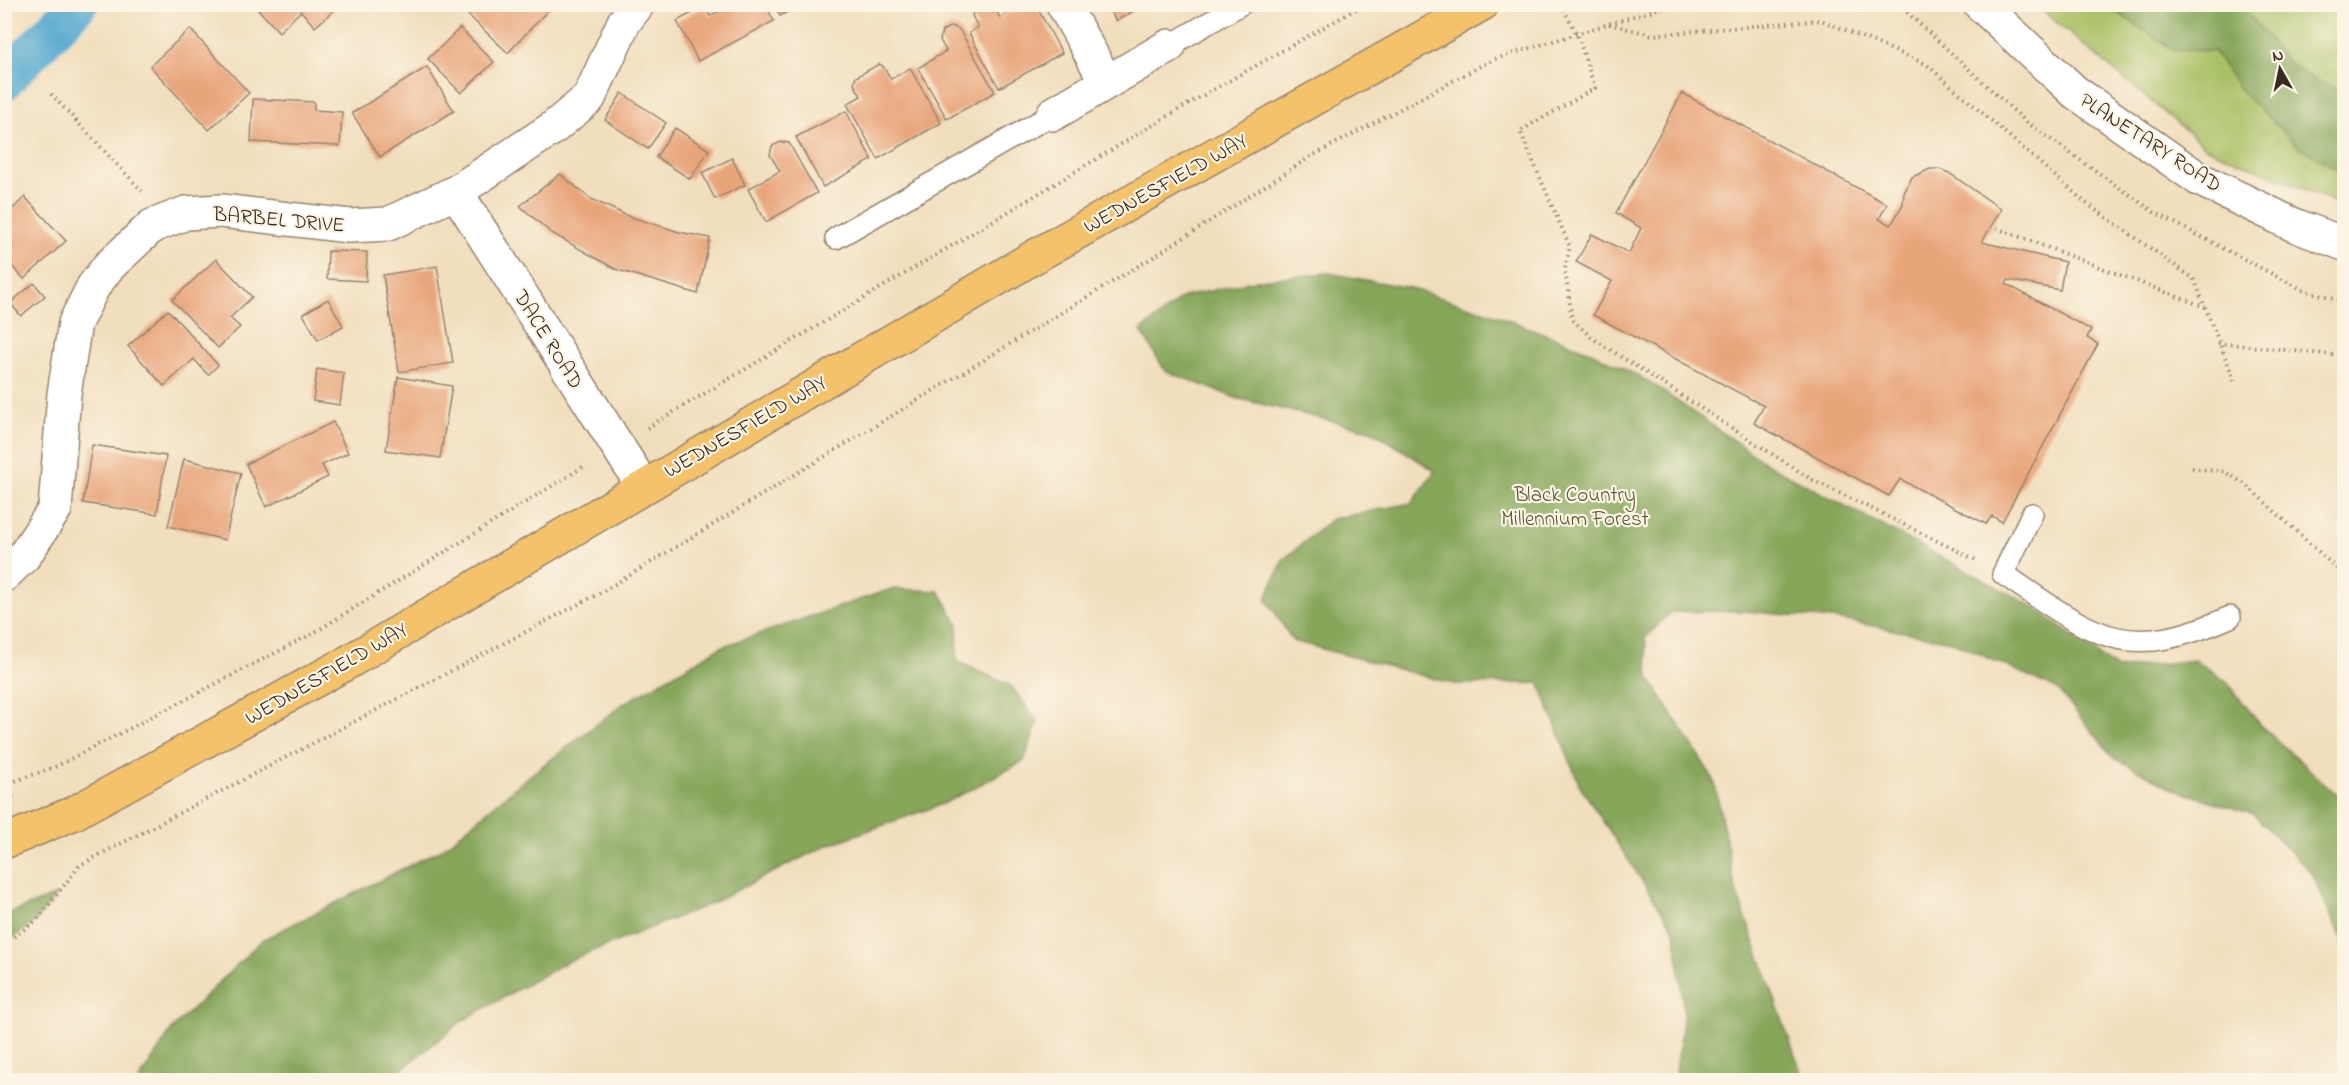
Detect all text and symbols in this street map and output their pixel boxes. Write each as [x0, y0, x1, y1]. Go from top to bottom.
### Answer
north arrow [2250, 39, 2310, 99]
text: N [2271, 43, 2285, 69]
street label: PLANETARY ROAD [2073, 86, 2227, 201]
street label: WEDNESFIELD WAY [1079, 127, 1254, 242]
street label: BARBEL DRIVE [211, 200, 346, 242]
street label: DACE ROAD [504, 284, 590, 395]
street label: WEDNESFIELD WAY [659, 369, 833, 487]
park label: Black Country Millennium Forest [1501, 481, 1649, 535]
street label: WEDNESFIELD WAY [240, 616, 414, 734]

